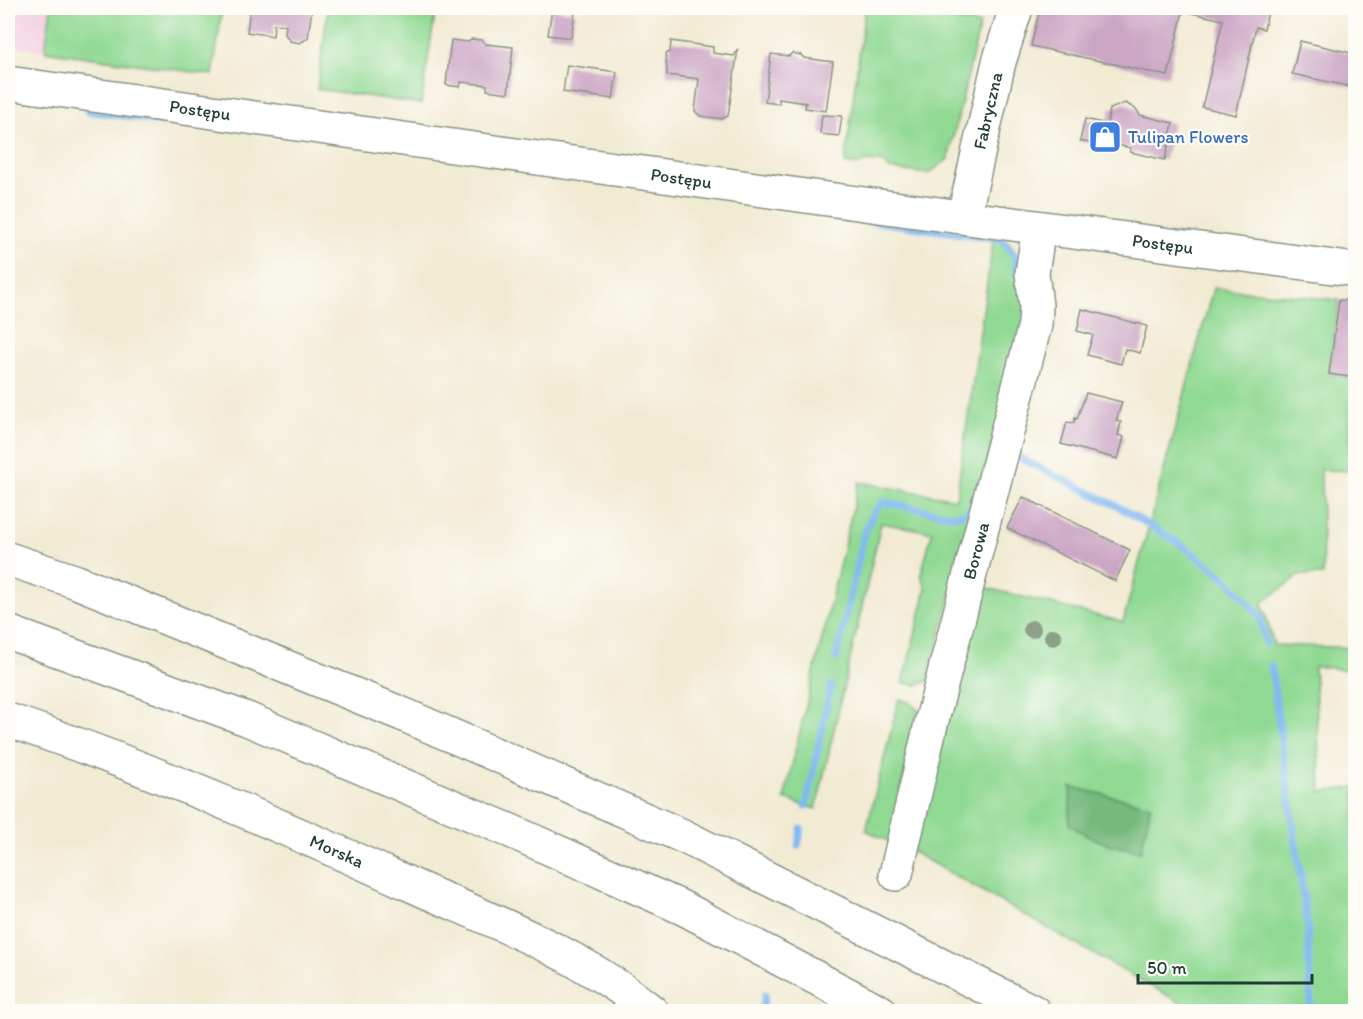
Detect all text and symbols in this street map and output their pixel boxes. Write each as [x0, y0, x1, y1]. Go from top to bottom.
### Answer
street label: Fabryczna [968, 69, 1008, 152]
street label: Postępu [168, 95, 232, 125]
shop icon: Tulipan Flowers [1087, 119, 1123, 155]
place label: Tulipan Flowers [1128, 126, 1248, 148]
street label: Postępu [649, 163, 714, 194]
street label: Postępu [1131, 229, 1195, 259]
street label: Borowa [958, 519, 994, 582]
street label: Morska [306, 830, 367, 873]
scale bar [1138, 947, 1312, 985]
text: 50 m [1147, 957, 1187, 979]

